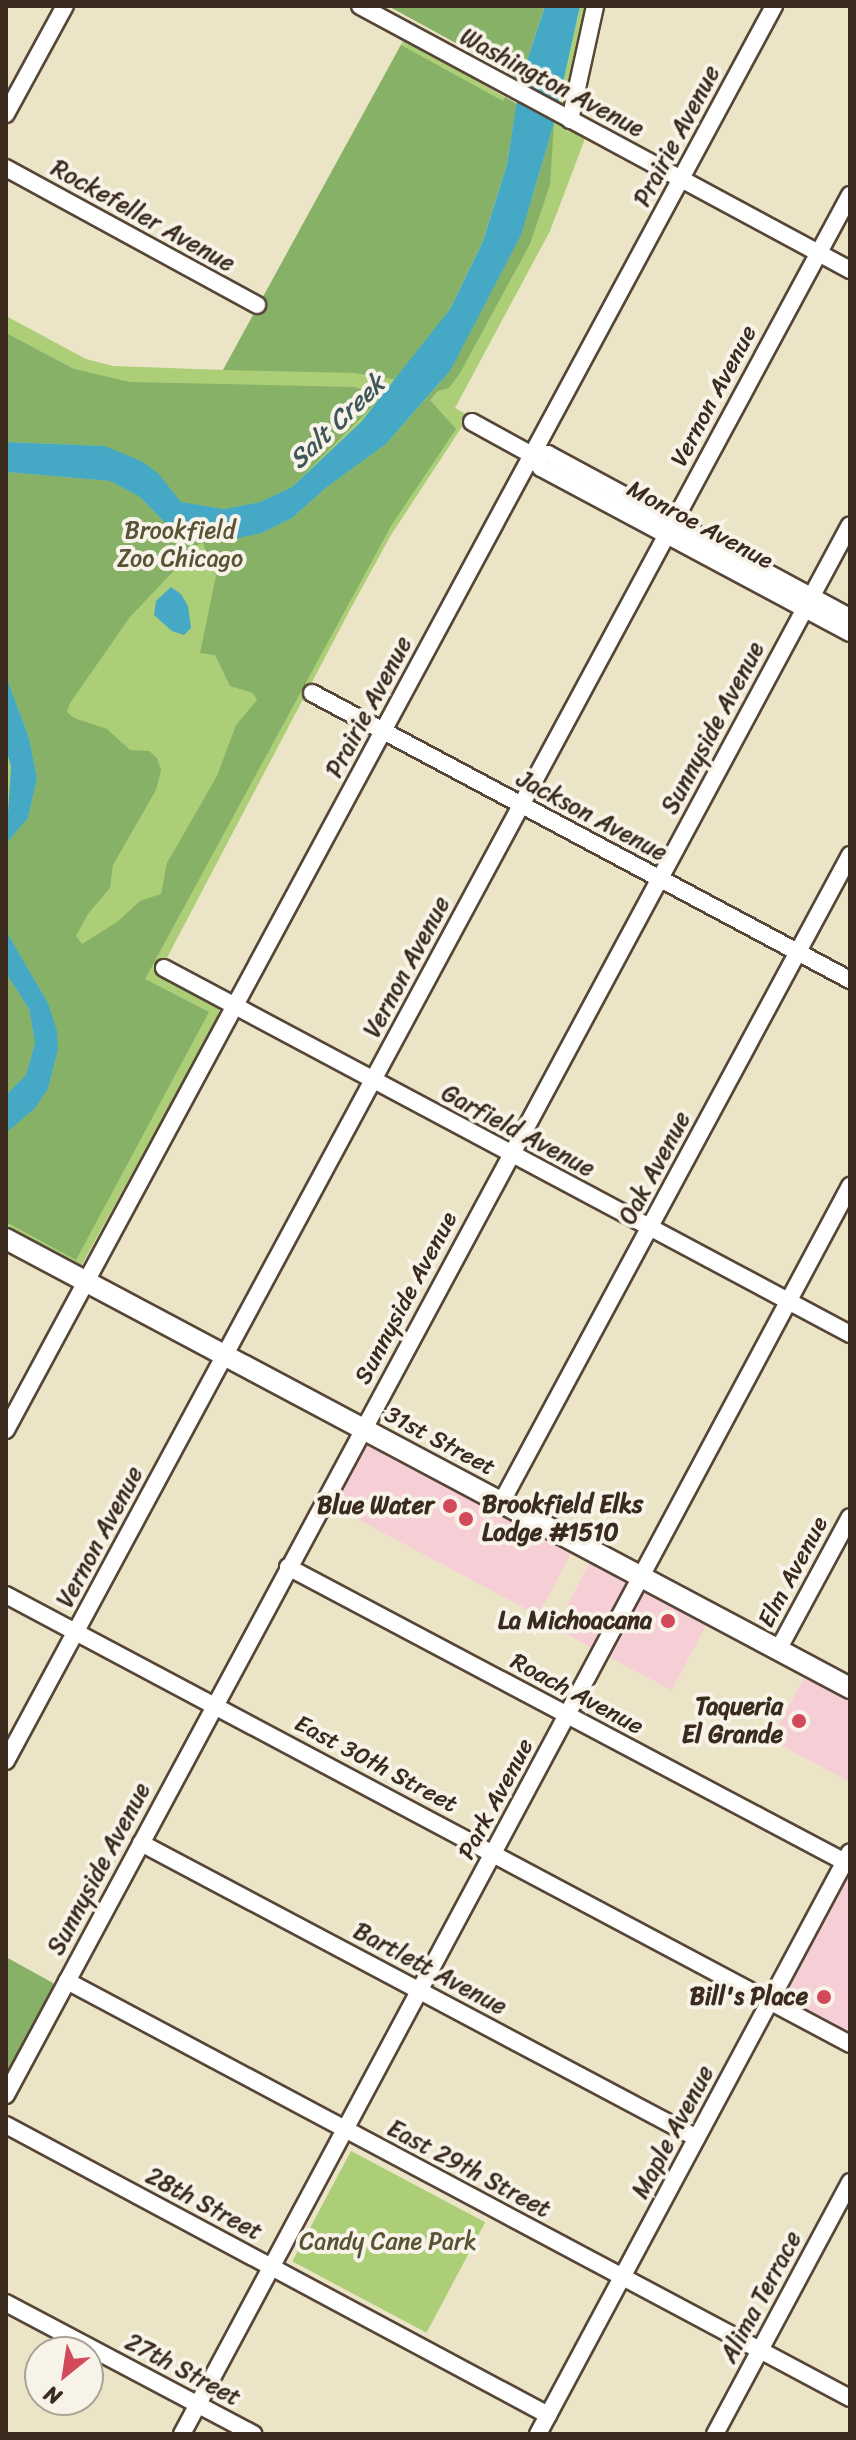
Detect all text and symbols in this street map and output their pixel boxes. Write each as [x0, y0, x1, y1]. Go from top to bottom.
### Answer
street label: Washington Avenue [455, 22, 649, 144]
street label: Prairie Avenue [628, 61, 726, 211]
street label: Rockefeller Avenue [47, 154, 239, 278]
street label: Vernon Avenue [665, 321, 763, 471]
water label: Salt Creek [282, 368, 392, 476]
street label: Monroe Avenue [622, 474, 778, 576]
park label: Brookfield Zoo Chicago [117, 517, 243, 573]
street label: Prairie Avenue [320, 632, 418, 782]
street label: Sunnyside Avenue [655, 637, 771, 819]
street label: Jackson Avenue [512, 764, 672, 868]
street label: Vernon Avenue [358, 892, 456, 1042]
street label: Garfield Avenue [437, 1079, 599, 1183]
street label: Oak Avenue [613, 1107, 697, 1229]
street label: Sunnyside Avenue [348, 1207, 464, 1389]
street label: 31st Street [380, 1400, 500, 1482]
street label: Vernon Avenue [51, 1462, 149, 1612]
place label: Brookfield Elks Lodge #1510 [482, 1491, 642, 1547]
place label: Blue Water [317, 1492, 434, 1520]
marker: Blue Water [441, 1497, 459, 1515]
marker: Brookfield Elks Lodge #1510 [457, 1510, 475, 1528]
street label: Elm Avenue [752, 1512, 834, 1632]
place label: La Michoacana [499, 1607, 652, 1635]
marker: La Michoacana [659, 1612, 677, 1630]
street label: Roach Avenue [506, 1647, 648, 1741]
place label: Taqueria El Grande [682, 1693, 783, 1749]
street label: East 30th Street [290, 1709, 462, 1819]
marker: Taqueria El Grande [790, 1712, 808, 1730]
street label: Park Avenue [452, 1734, 540, 1864]
street label: Sunnyside Avenue [41, 1778, 157, 1960]
street label: Bartlett Avenue [348, 1917, 512, 2021]
place label: Bill's Place [690, 1983, 808, 2011]
marker: Bill's Place [815, 1988, 833, 2006]
street label: Maple Avenue [626, 2061, 720, 2203]
street label: East 29th Street [382, 2114, 556, 2224]
street label: 28th Street [141, 2161, 267, 2247]
street label: Alima Terrace [714, 2226, 808, 2368]
park label: Candy Cane Park [299, 2228, 477, 2256]
street label: 27th Street [120, 2328, 246, 2412]
north arrow [24, 2336, 104, 2416]
text: N [36, 2375, 69, 2416]

